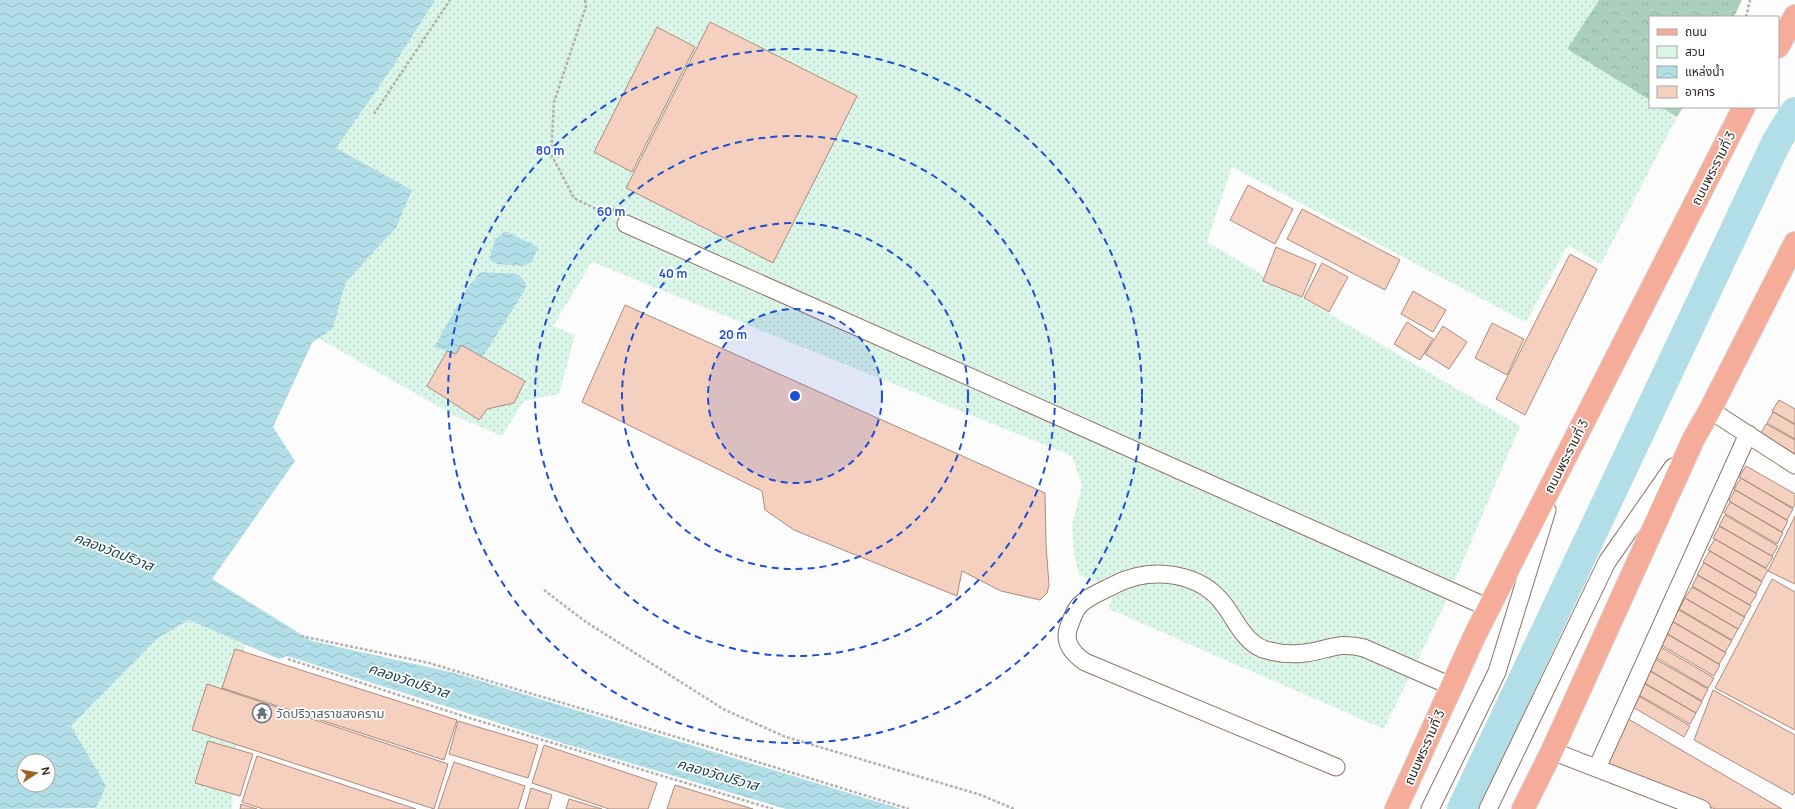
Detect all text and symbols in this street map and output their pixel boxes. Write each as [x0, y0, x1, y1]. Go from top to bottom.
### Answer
legend [1649, 16, 1779, 108]
text: ถนน [1685, 23, 1707, 40]
text: สวน [1685, 43, 1705, 60]
text: แหล่งน้ำ [1685, 63, 1724, 80]
text: อาคาร [1685, 83, 1715, 100]
street label: ถนนพระรามที่ 3 [1687, 128, 1739, 208]
text: 80 m [536, 142, 564, 159]
text: 60 m [597, 203, 625, 220]
text: 40 m [659, 265, 687, 282]
text: 20 m [719, 326, 747, 343]
centre of rings [788, 389, 802, 403]
street label: ถนนพระรามที่ 3 [1540, 416, 1592, 496]
water label: คลองวัดปริวาส [72, 527, 158, 576]
water label: คลองวัดปริวาส [366, 658, 454, 703]
temple icon: วัดปริวาสราชสงคราม [251, 702, 273, 724]
place label: วัดปริวาสราชสงคราม [276, 704, 385, 722]
street label: ถนนพระรามที่ 3 [1399, 706, 1449, 788]
north arrow [16, 753, 56, 793]
water label: คลองวัดปริวาส [675, 753, 763, 795]
text: N [38, 765, 54, 776]

